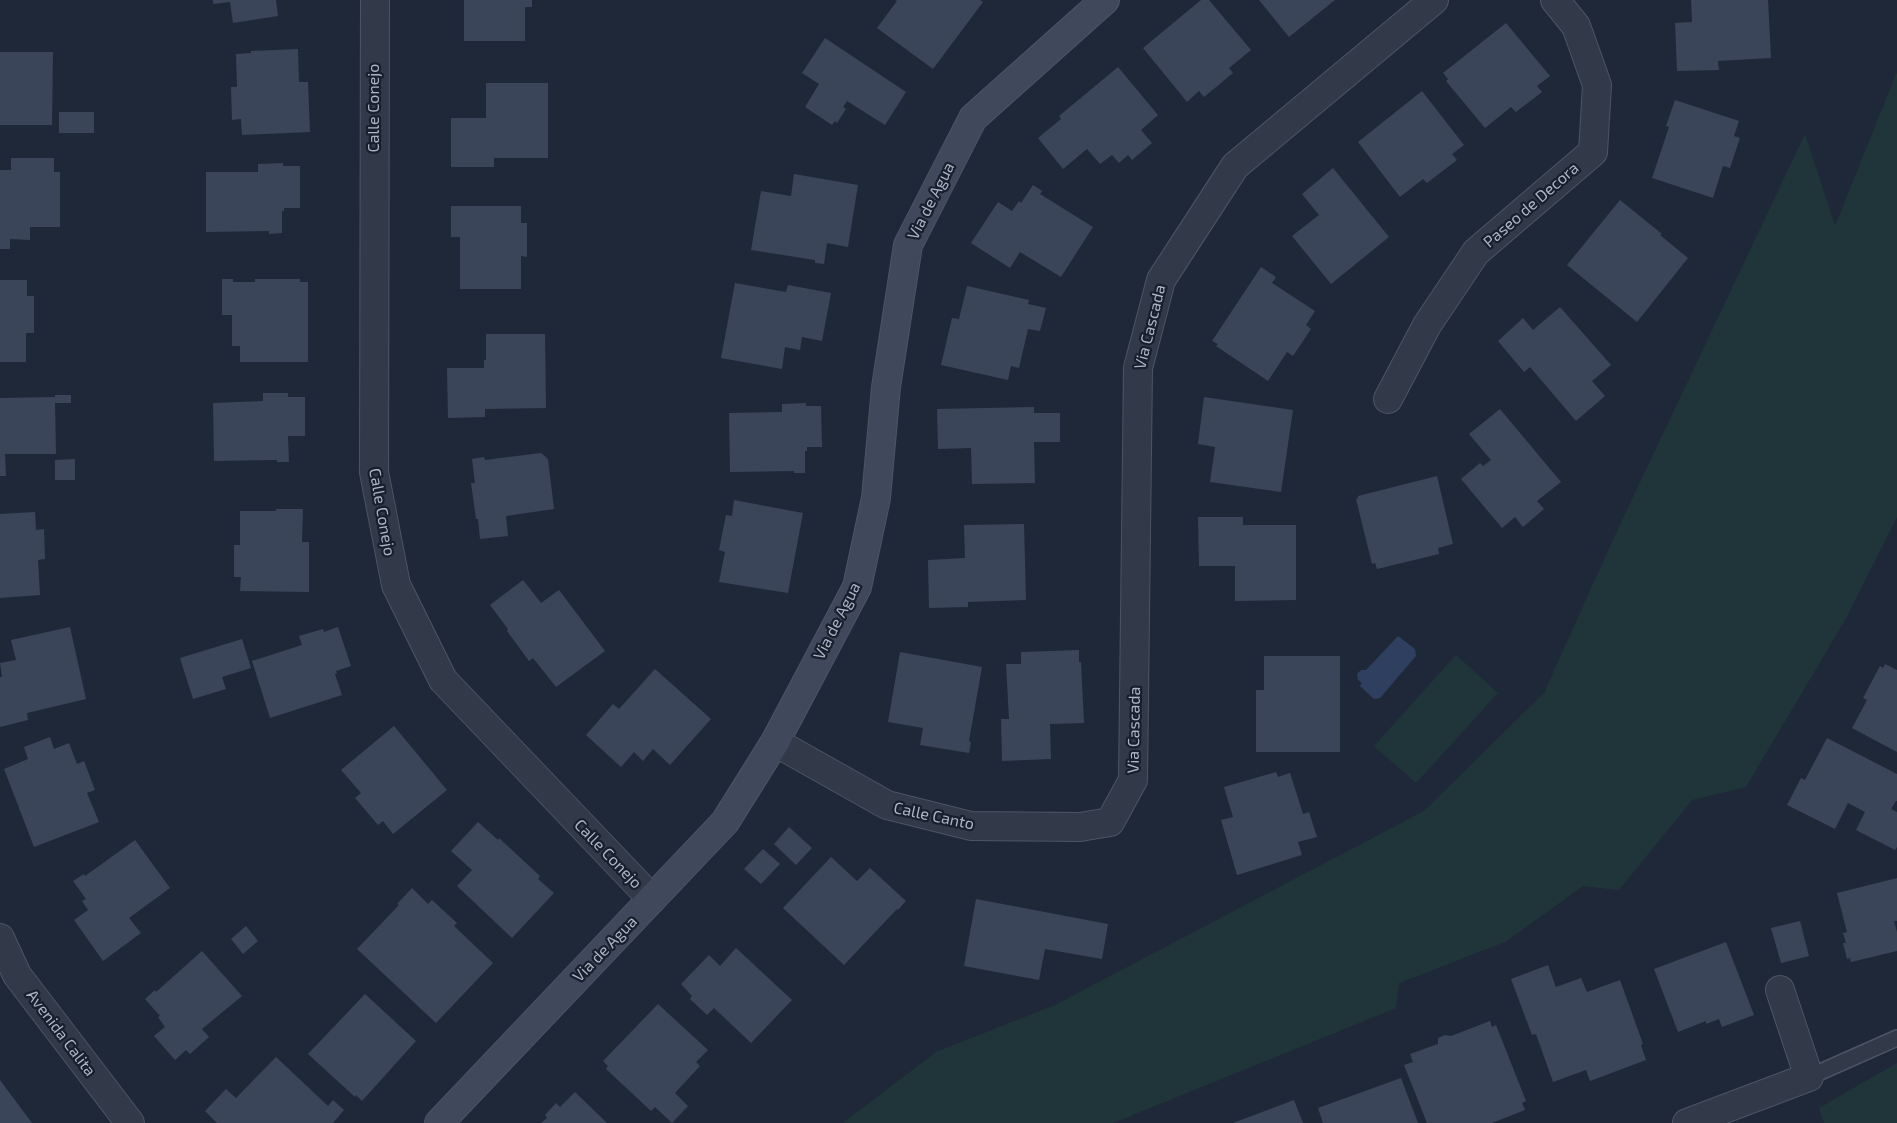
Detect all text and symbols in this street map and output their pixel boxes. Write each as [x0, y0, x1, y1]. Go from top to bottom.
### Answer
street label: Calle Conejo [364, 64, 384, 152]
street label: Paseo de Decora [1479, 158, 1583, 252]
street label: Via de Agua [903, 159, 959, 243]
street label: Via Cascada [1130, 283, 1170, 371]
street label: Calle Conejo [365, 467, 399, 557]
street label: Via de Agua [809, 579, 865, 663]
street label: Via Cascada [1124, 687, 1144, 773]
street label: Calle Canto [892, 798, 976, 834]
street label: Calle Conejo [570, 815, 646, 893]
street label: Via de Agua [569, 912, 641, 986]
street label: Avenida Calita [22, 986, 100, 1080]

